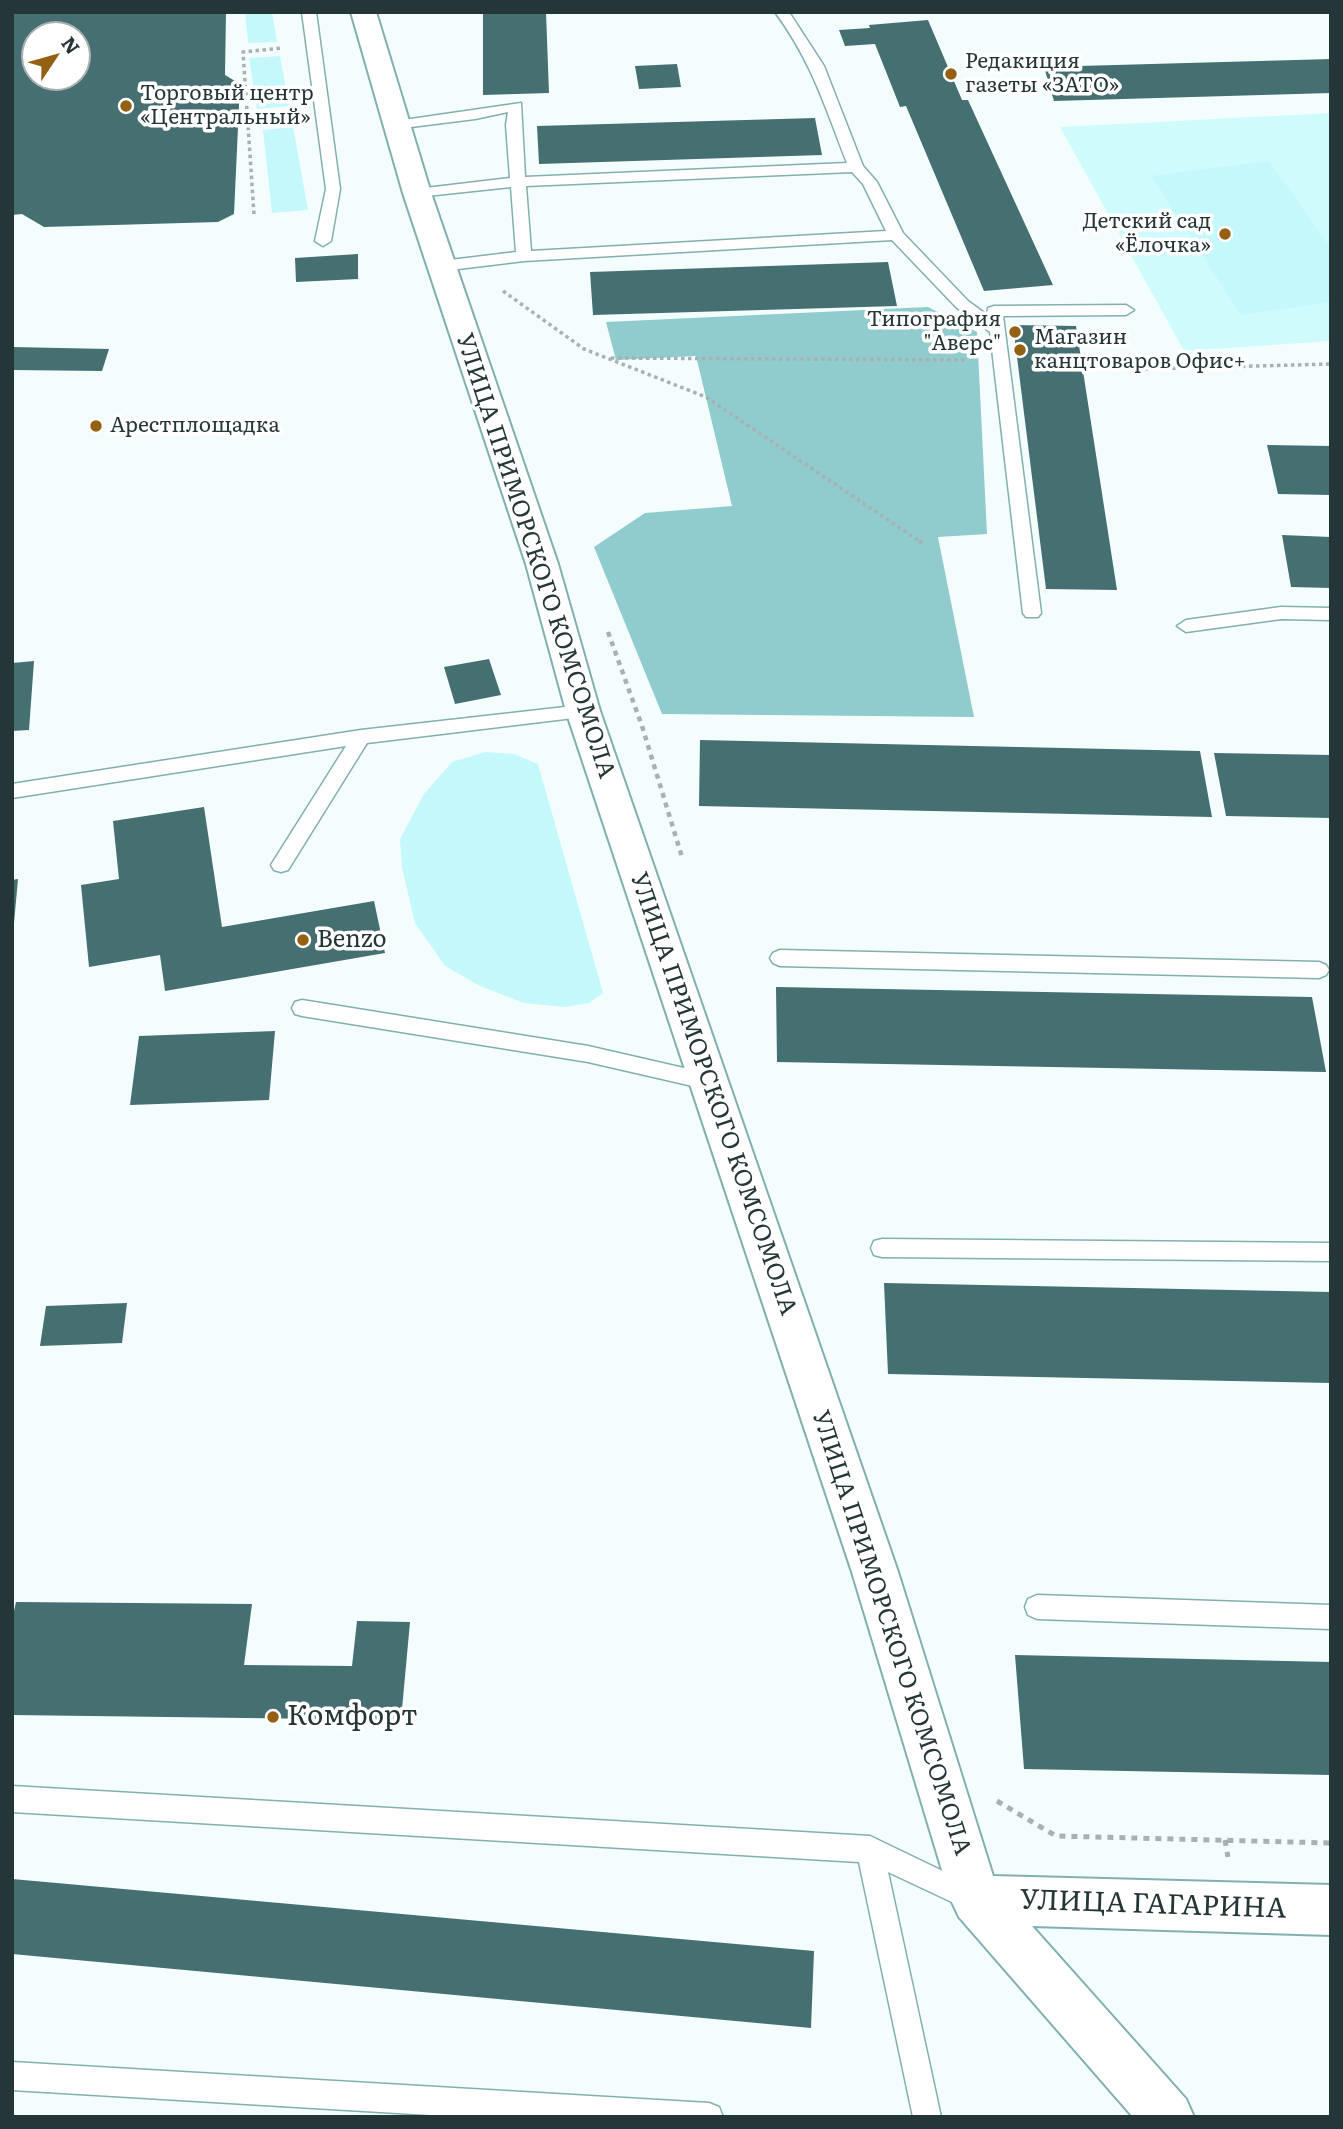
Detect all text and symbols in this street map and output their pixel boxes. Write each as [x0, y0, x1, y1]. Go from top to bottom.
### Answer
north arrow [21, 21, 91, 91]
text: N [55, 30, 87, 60]
place label: Редакиция газеты «ЗАТО» [965, 49, 1119, 99]
marker: Редакиция газеты «ЗАТО» [943, 66, 959, 82]
place label: Торговый центр «Центральный» [140, 81, 314, 131]
marker: Торговый центр «Центральный» [118, 98, 134, 114]
place label: Детский сад «Ёлочка» [1083, 209, 1211, 259]
marker: Детский сад «Ёлочка» [1217, 226, 1233, 242]
place label: Типография "Аверс" [867, 307, 1001, 357]
marker: Типография "Аверс" [1007, 324, 1023, 340]
place label: Магазин канцтоваров Офис+ [1034, 325, 1246, 375]
street label: УЛИЦА ПРИМОРСКОГО КОМСОМОЛА [449, 330, 621, 782]
marker: Магазин канцтоваров Офис+ [1012, 342, 1028, 358]
place label: Арестплощадка [110, 413, 280, 439]
marker: Арестплощадка [88, 418, 104, 434]
street label: УЛИЦА ПРИМОРСКОГО КОМСОМОЛА [623, 869, 803, 1319]
place label: Benzo [317, 926, 387, 954]
marker: Benzo [295, 932, 311, 948]
street label: УЛИЦА ПРИМОРСКОГО КОМСОМОЛА [805, 1407, 977, 1859]
place label: Комфорт [287, 1700, 417, 1734]
marker: Комфорт [265, 1709, 281, 1725]
street label: УЛИЦА ГАГАРИНА [1019, 1884, 1287, 1926]

